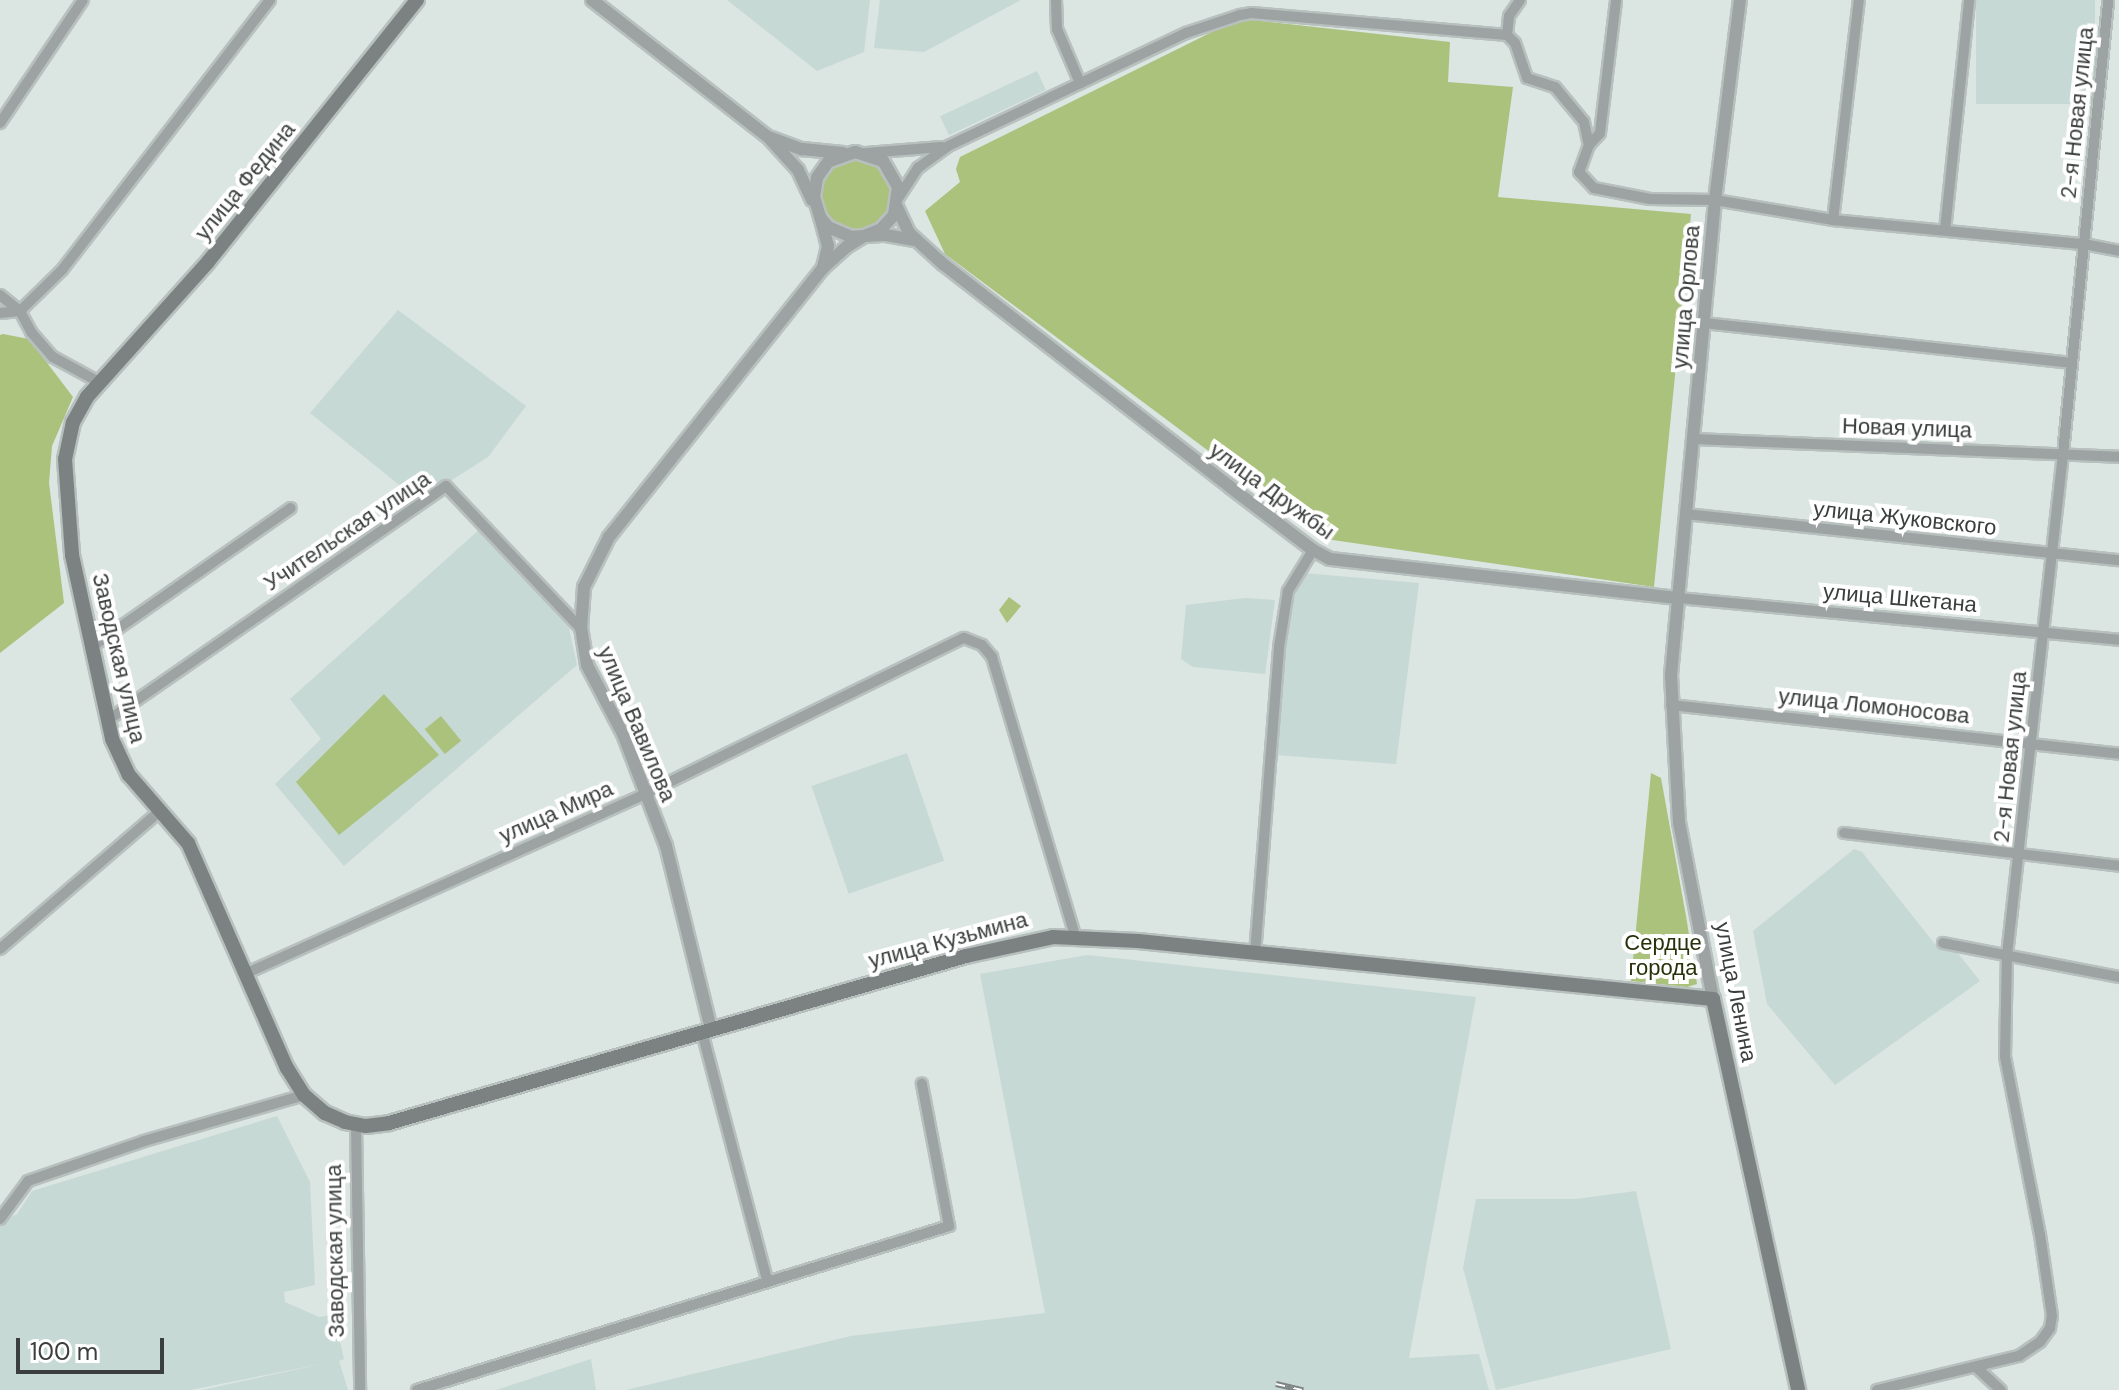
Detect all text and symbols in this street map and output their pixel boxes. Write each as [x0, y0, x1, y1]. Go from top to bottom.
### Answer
street label: 2-я Новая улица [2055, 26, 2099, 200]
street label: улица Федина [189, 117, 301, 245]
street label: улица Орлова [1667, 224, 1705, 370]
street label: Новая улица [1842, 413, 1972, 443]
street label: улица Дружбы [1204, 437, 1340, 545]
street label: Учительская улица [259, 466, 435, 596]
street label: улица Жуковского [1812, 495, 1998, 541]
street label: Заводская улица [87, 571, 151, 745]
street label: улица Шкетана [1822, 578, 1978, 618]
street label: улица Вавилова [592, 642, 682, 806]
street label: 2-я Новая улица [1988, 670, 2032, 844]
street label: улица Ломоносова [1777, 683, 1971, 729]
street label: улица Мира [495, 775, 617, 849]
street label: улица Кузьмина [866, 906, 1030, 974]
street label: улица Ленина [1710, 920, 1762, 1064]
park label: Сердце города [1624, 929, 1702, 980]
street label: Заводская улица [320, 1164, 350, 1338]
scale bar [20, 1322, 168, 1372]
text: 100 m [30, 1336, 98, 1367]

